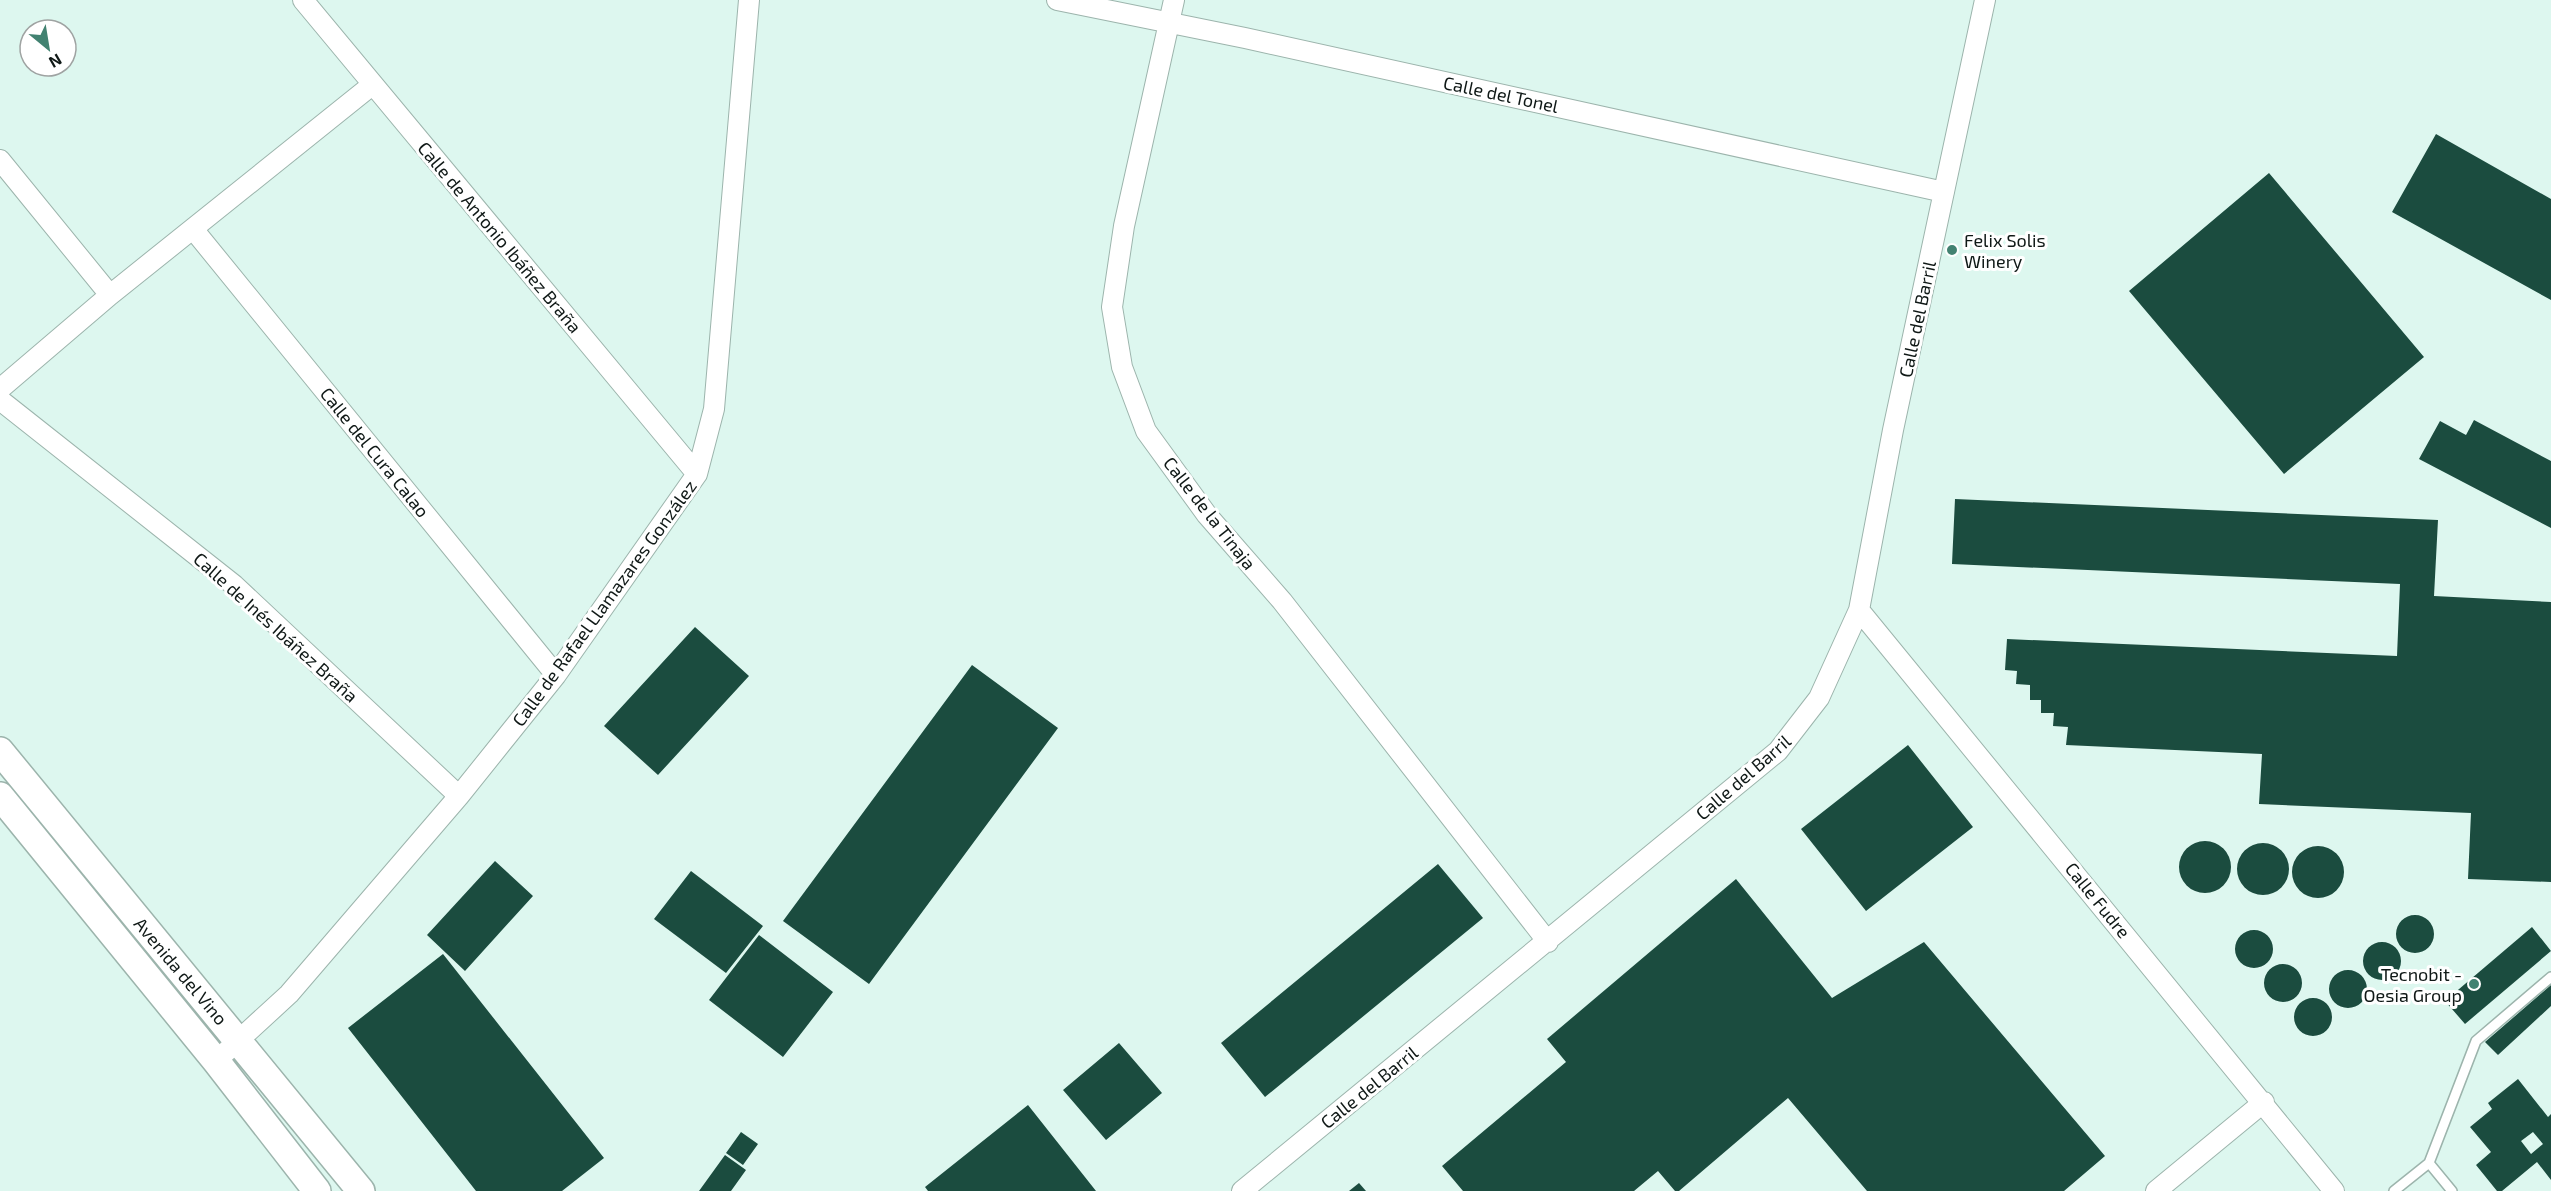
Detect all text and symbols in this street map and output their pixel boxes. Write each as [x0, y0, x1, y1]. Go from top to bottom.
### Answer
north arrow [18, 18, 78, 78]
text: N [46, 50, 66, 73]
street label: Calle del Tonel [1441, 71, 1561, 117]
street label: Calle de Antonio Ibáñez Braña [414, 137, 586, 337]
place label: Felix Solis Winery [1964, 229, 2046, 272]
marker: Felix Solis Winery [1945, 243, 1959, 257]
street label: Calle del Barril [1894, 258, 1940, 379]
street label: Calle del Cura Calao [316, 383, 434, 521]
street label: Calle de la Tinaja [1159, 452, 1261, 574]
street label: Calle de Rafael Llamazares González [507, 476, 701, 730]
street label: Calle de Inés Ibáñez Braña [189, 547, 363, 707]
street label: Calle del Barril [1691, 729, 1795, 824]
street label: Calle Fudre [2061, 858, 2135, 942]
street label: Avenida del Vino [130, 913, 232, 1029]
place label: Tecnobit - Oesia Group [2364, 963, 2462, 1006]
marker: Tecnobit - Oesia Group [2467, 977, 2481, 991]
street label: Calle del Barril [1316, 1041, 1423, 1133]

